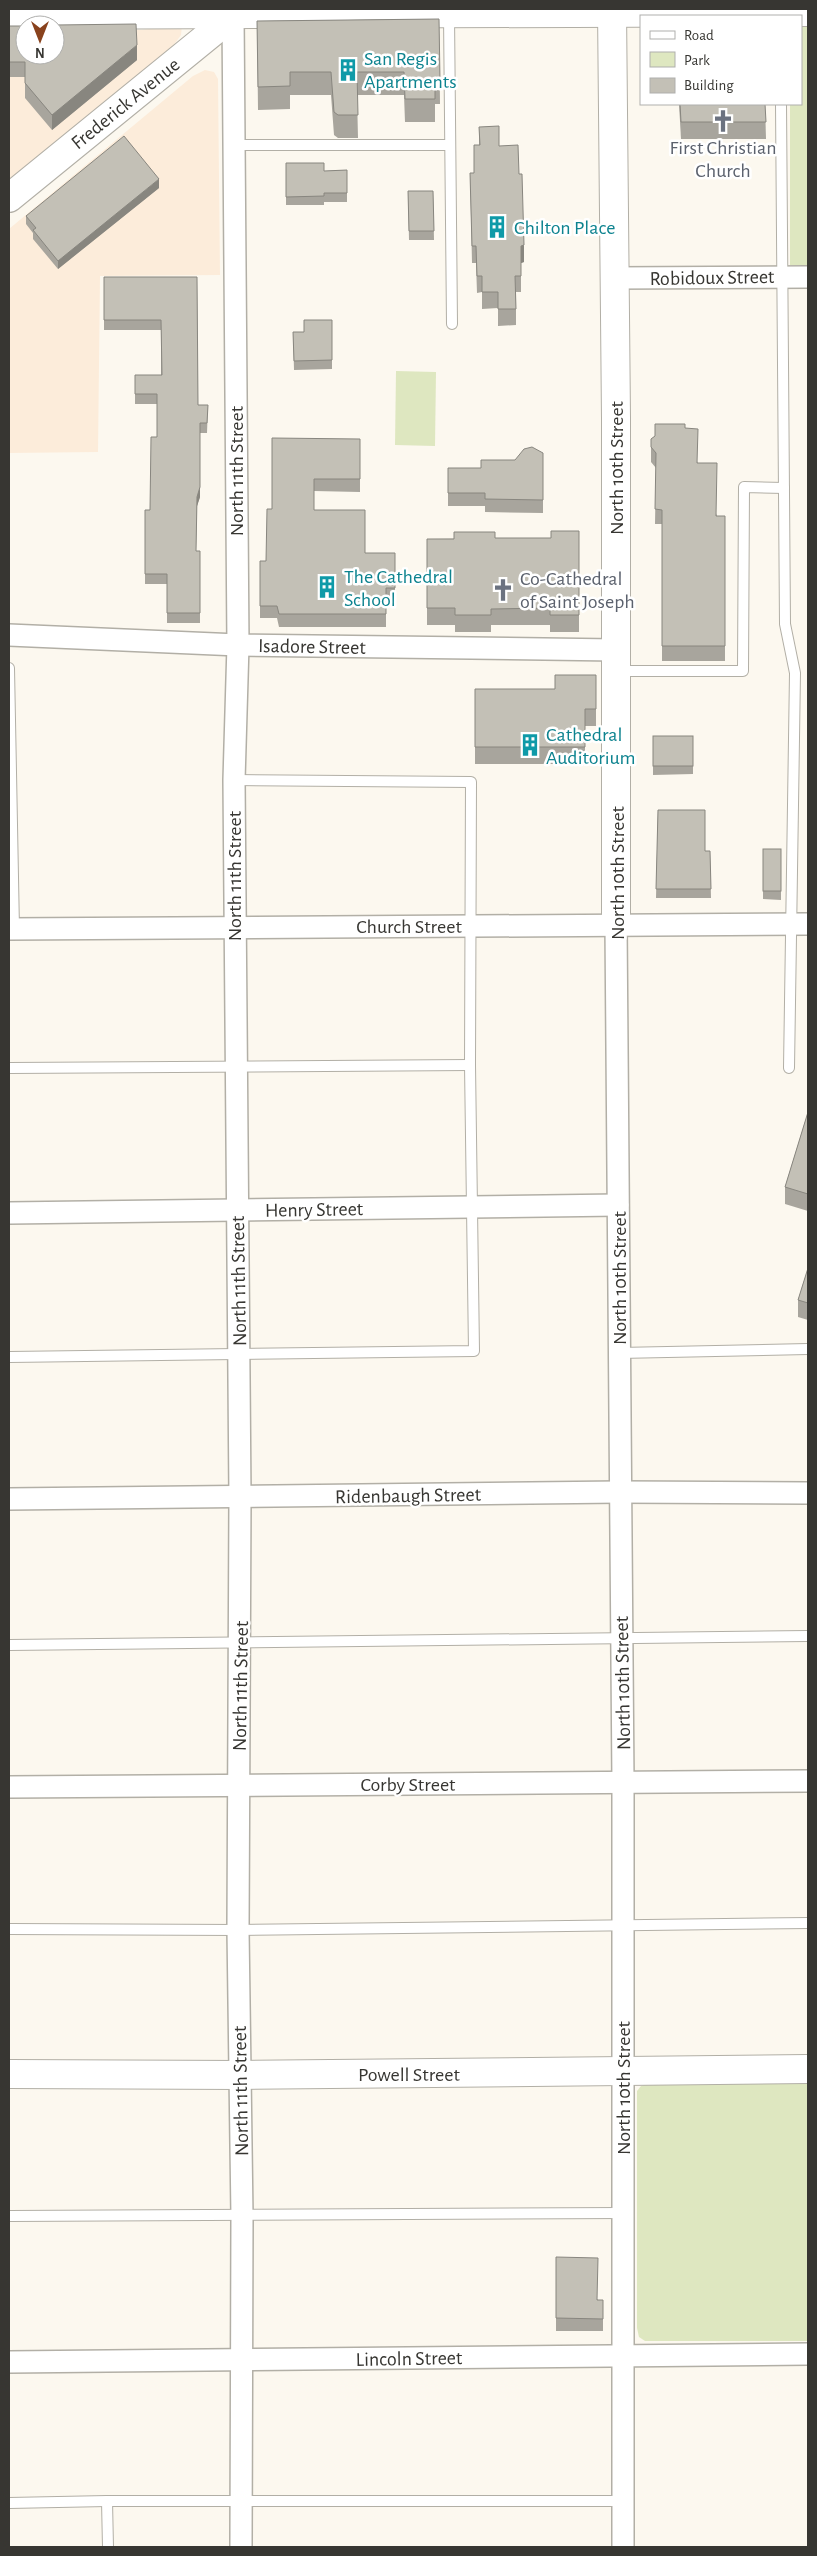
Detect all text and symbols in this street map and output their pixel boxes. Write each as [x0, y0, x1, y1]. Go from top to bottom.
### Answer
north arrow [15, 15, 65, 65]
legend [640, 15, 802, 105]
text: Road [684, 28, 714, 43]
text: N [35, 45, 45, 59]
place label: San Regis Apartments [364, 49, 457, 92]
text: Park [684, 53, 710, 68]
street label: Frederick Avenue [68, 54, 184, 153]
building icon: San Regis Apartments [335, 57, 361, 83]
text: Building [684, 78, 734, 93]
church icon: First Christian Church [710, 108, 736, 134]
place label: First Christian Church [670, 138, 776, 181]
building icon: Chilton Place [484, 214, 510, 240]
place label: Chilton Place [514, 218, 615, 238]
street label: Robidoux Street [649, 267, 775, 289]
street label: North 10th Street [607, 400, 627, 535]
street label: North 11th Street [227, 405, 247, 536]
place label: The Cathedral School [344, 567, 453, 610]
place label: Co-Cathedral of Saint Joseph [520, 569, 635, 612]
building icon: The Cathedral School [314, 574, 340, 600]
church icon: Co-Cathedral of Saint Joseph [490, 577, 516, 603]
street label: Isadore Street [258, 636, 367, 658]
place label: Cathedral Auditorium [546, 725, 636, 768]
building icon: Cathedral Auditorium [517, 732, 543, 758]
street label: North 10th Street [608, 805, 628, 940]
street label: North 11th Street [225, 810, 245, 941]
street label: Church Street [356, 917, 462, 937]
street label: Henry Street [265, 1199, 364, 1221]
street label: North 10th Street [610, 1210, 630, 1345]
street label: North 11th Street [228, 1215, 250, 1346]
street label: Ridenbaugh Street [335, 1485, 482, 1507]
street label: North 10th Street [612, 1615, 634, 1750]
street label: North 11th Street [230, 1620, 252, 1751]
street label: Corby Street [360, 1775, 456, 1795]
street label: North 10th Street [614, 2020, 634, 2155]
street label: North 11th Street [230, 2025, 252, 2156]
street label: Powell Street [358, 2065, 461, 2085]
street label: Lincoln Street [356, 2348, 463, 2370]

